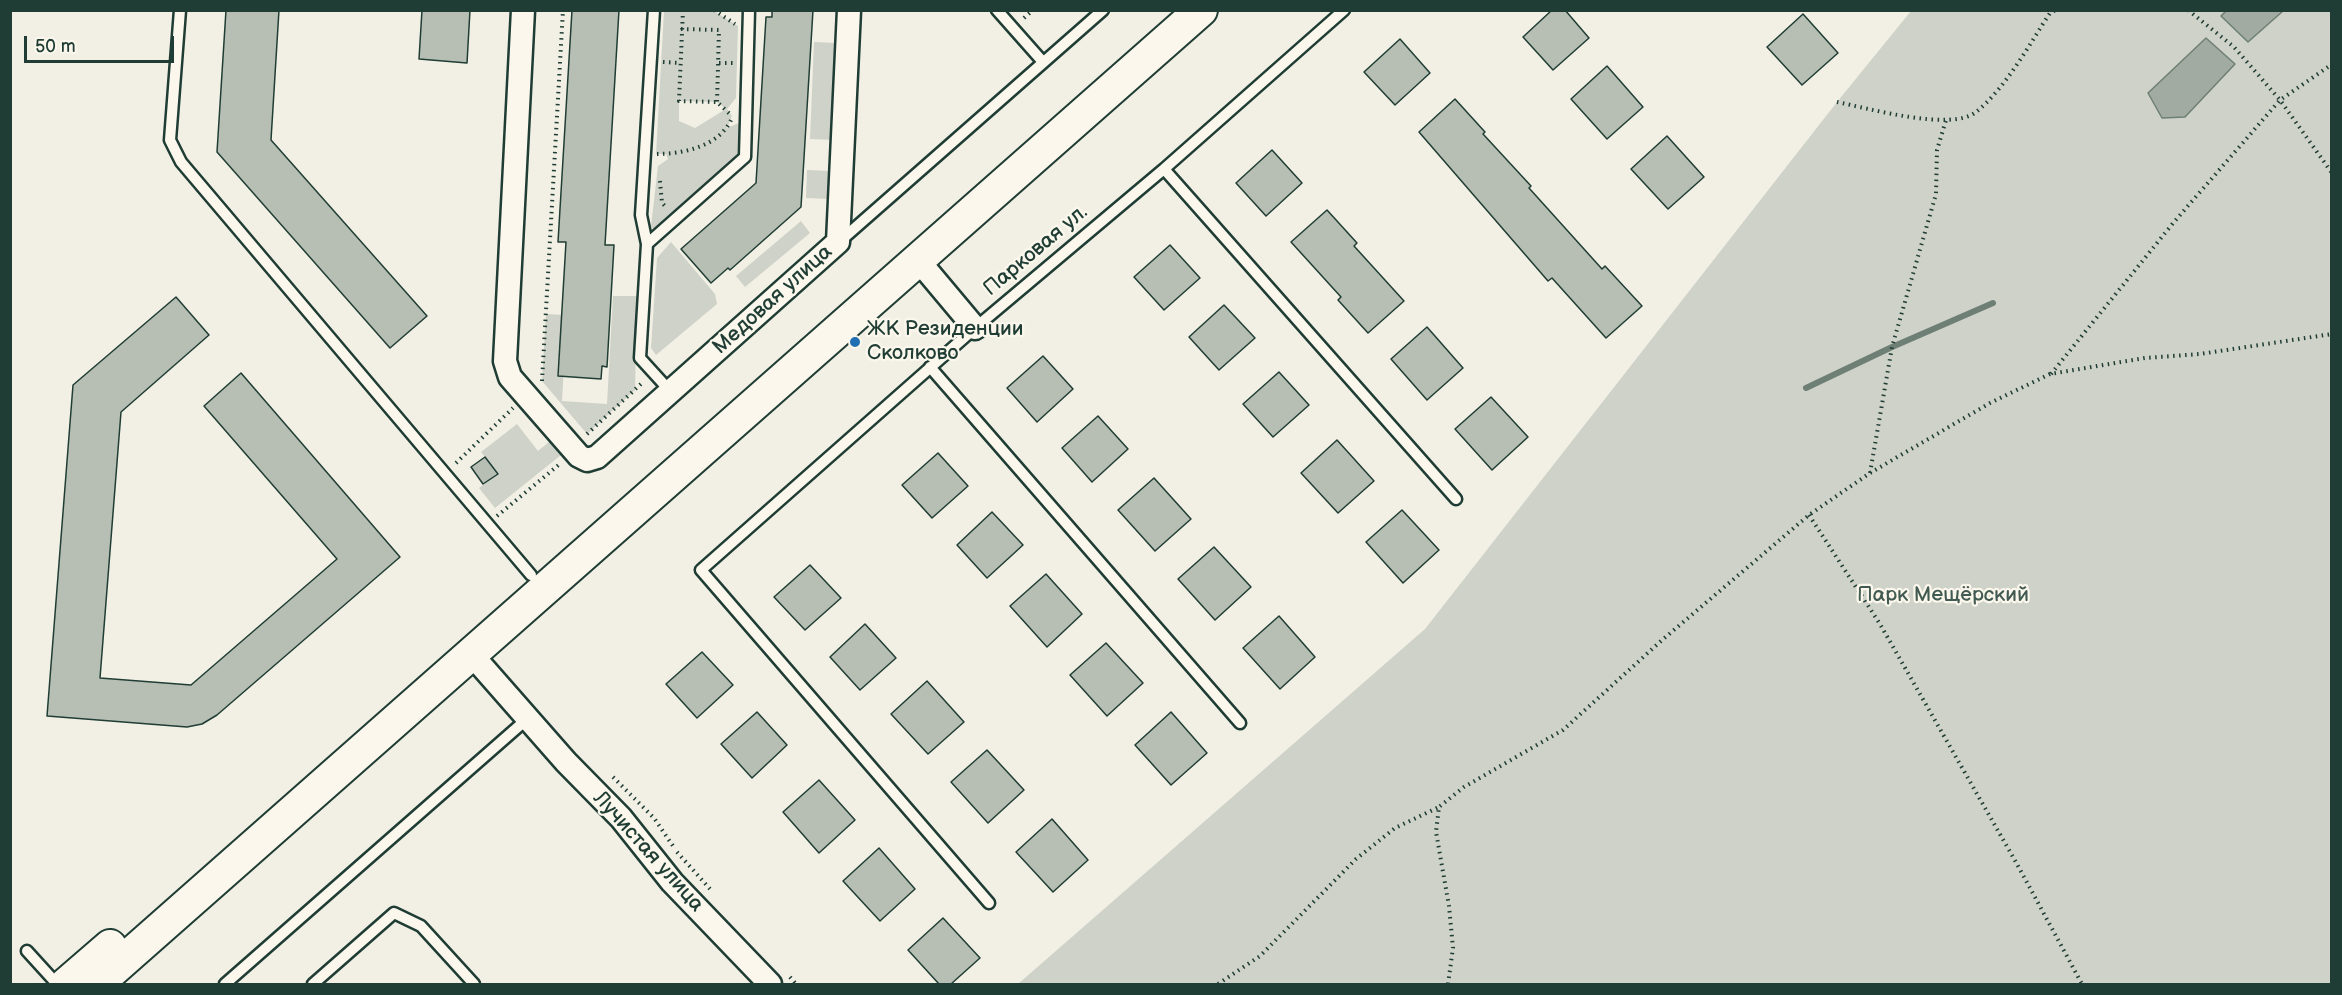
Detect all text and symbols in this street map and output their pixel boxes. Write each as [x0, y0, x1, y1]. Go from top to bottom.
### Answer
scale bar [27, 24, 177, 62]
text: 50 m [35, 36, 76, 57]
street label: Парковая ул. [979, 200, 1093, 302]
street label: Медовая улица [708, 240, 838, 360]
place label: ЖК Резиденции Сколково [867, 317, 1024, 367]
marker: ЖК Резиденции Сколково [848, 335, 862, 349]
park label: Парк Мещёрский [1857, 583, 2029, 609]
street label: Лучистая улица [587, 787, 709, 917]

